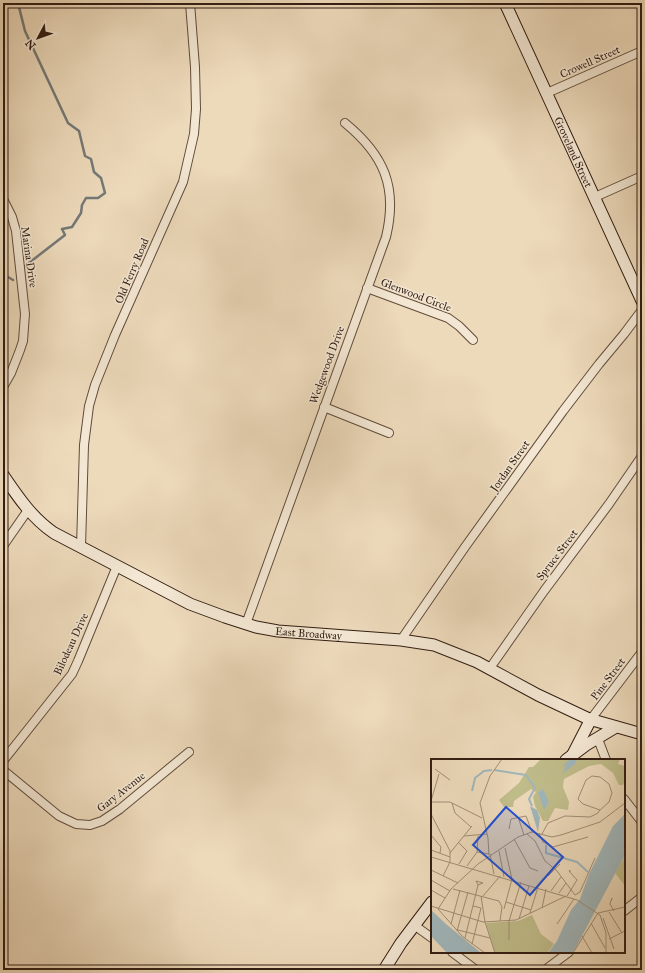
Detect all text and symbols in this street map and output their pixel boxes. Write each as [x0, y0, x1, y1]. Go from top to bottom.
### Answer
north arrow [18, 18, 58, 58]
text: N [22, 36, 39, 52]
street label: Crowell Street [558, 43, 622, 81]
street label: Groveland Street [552, 115, 595, 189]
street label: Marina Drive [18, 226, 40, 289]
street label: Old Ferry Road [112, 236, 152, 306]
street label: Glenwood Circle [379, 276, 453, 315]
street label: Wedgewood Drive [307, 324, 347, 406]
street label: Jordan Street [487, 438, 533, 496]
street label: Spruce Street [534, 527, 581, 583]
street label: Bilodeau Drive [51, 610, 91, 677]
street label: East Broadway [275, 624, 343, 642]
street label: Pine Street [588, 655, 628, 703]
inset map [431, 759, 625, 953]
street label: Gary Avenue [94, 769, 148, 815]

